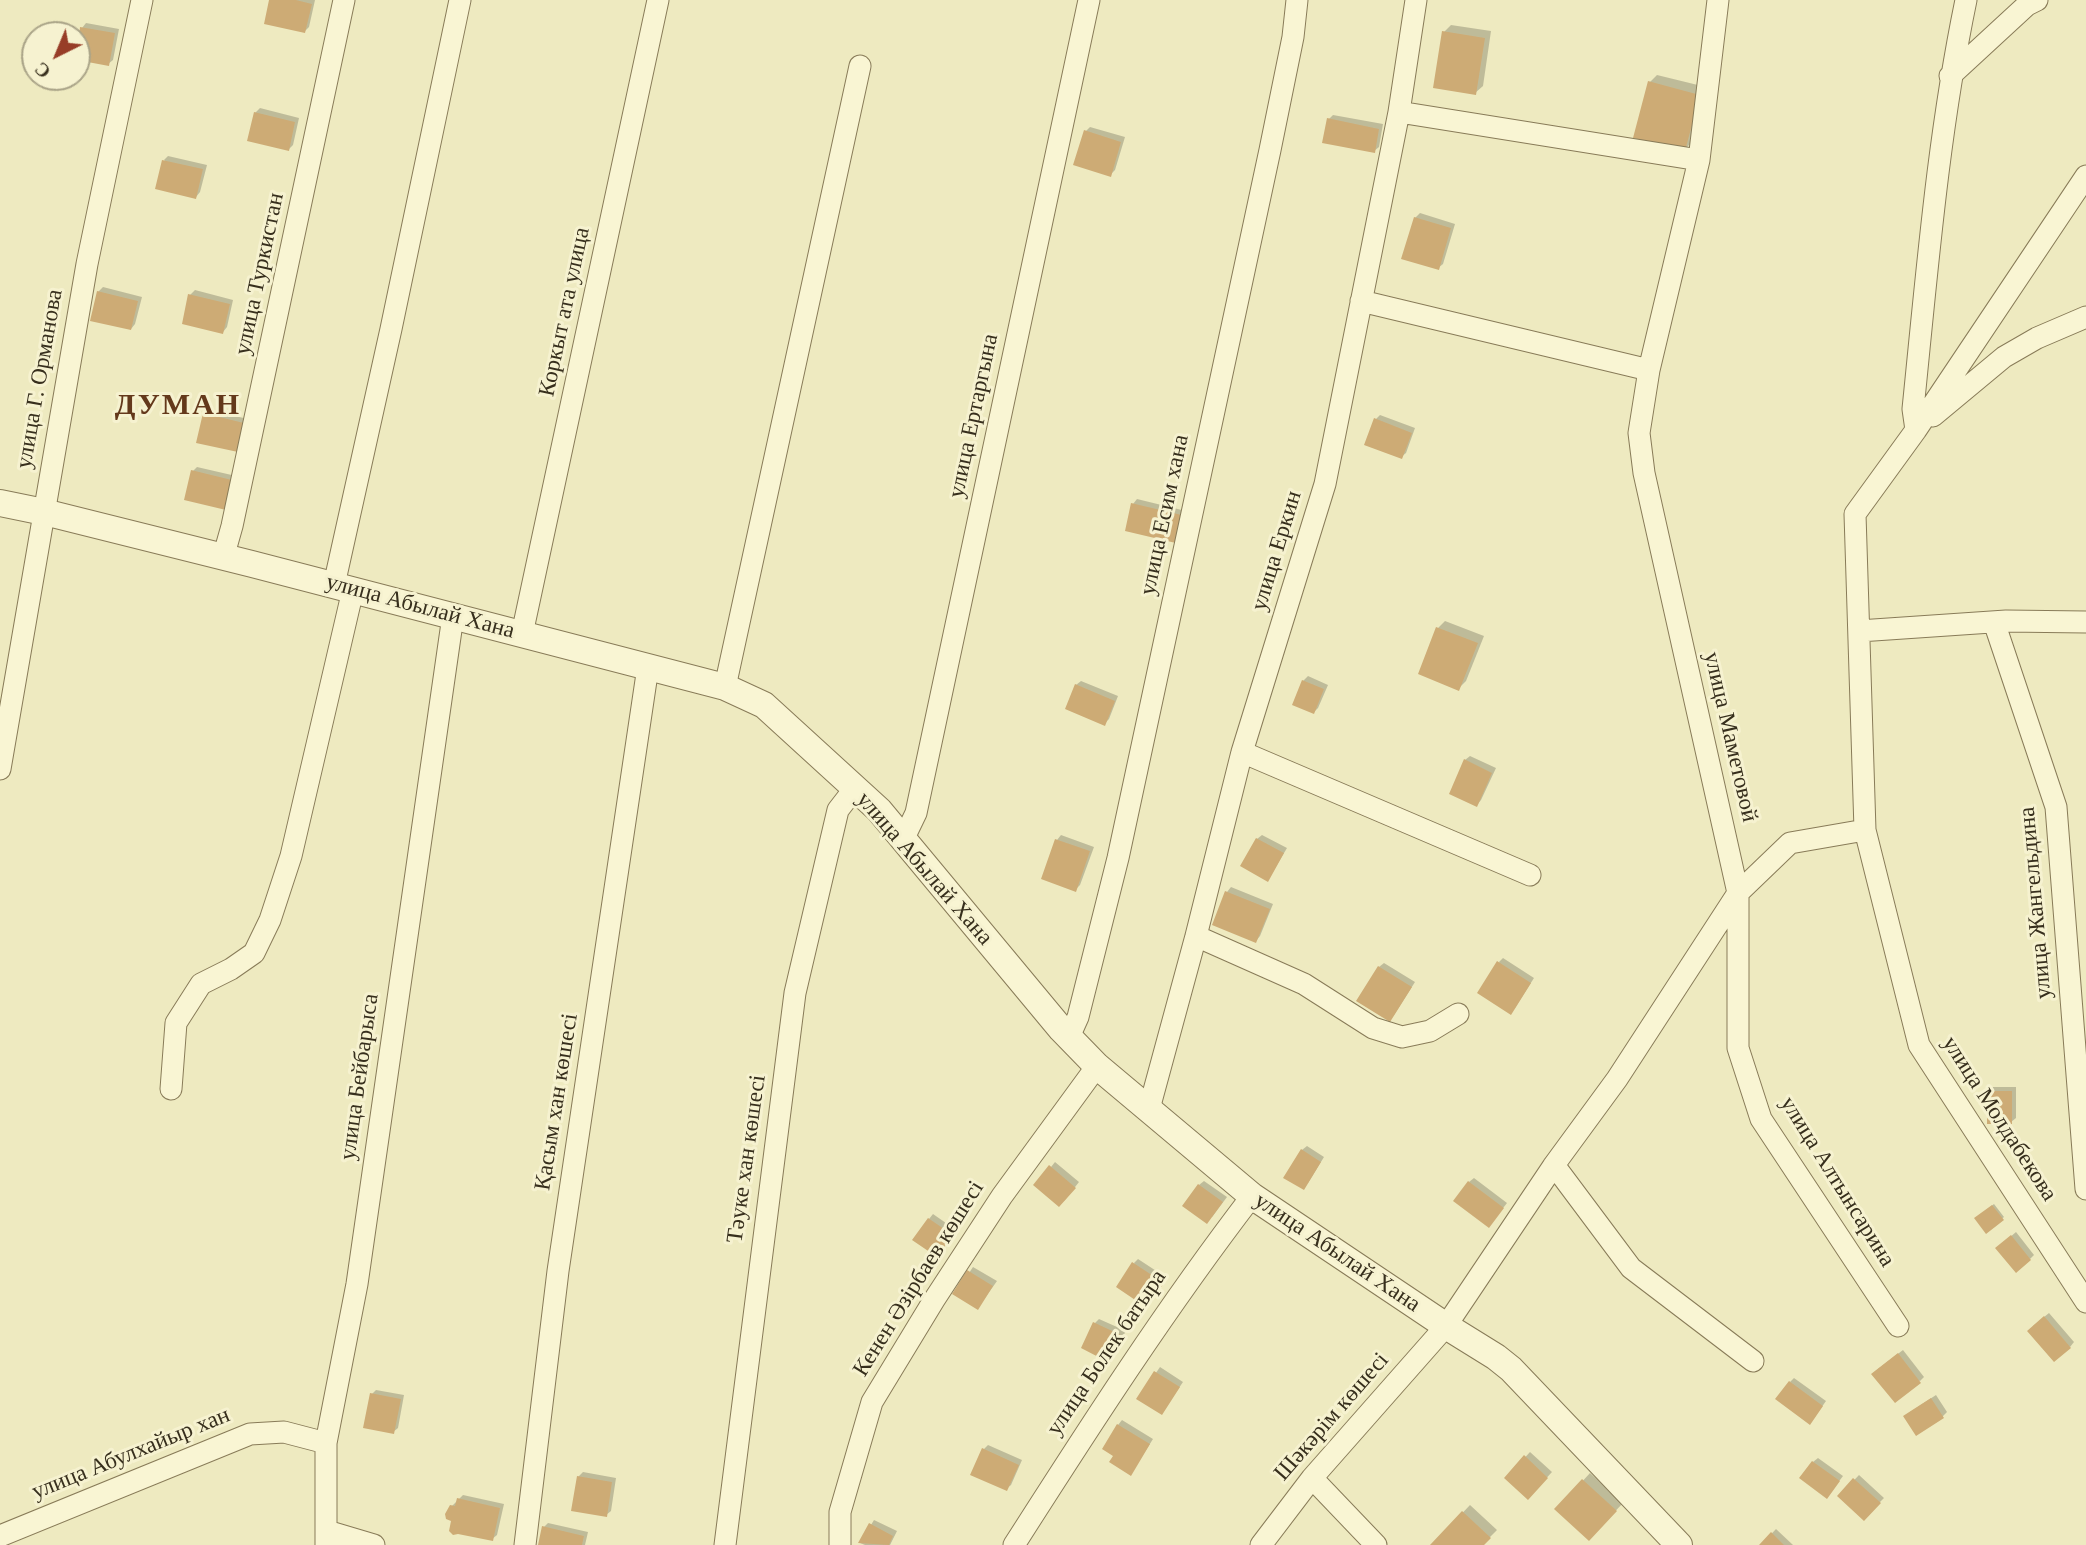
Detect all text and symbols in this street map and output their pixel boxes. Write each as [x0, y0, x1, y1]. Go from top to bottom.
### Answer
north arrow [21, 21, 91, 91]
text: С [31, 58, 55, 83]
street label: улица Туркистан [229, 190, 291, 358]
street label: Коркыт ата улица [534, 225, 596, 399]
street label: улица Г. Орманова [11, 287, 69, 471]
street label: улица Ертаргына [943, 331, 1005, 501]
district label: ДУМАН [115, 388, 241, 424]
street label: улица Есим хана [1135, 432, 1195, 598]
street label: улица Еркин [1246, 488, 1308, 614]
street label: улица Абылай Хана [323, 569, 517, 645]
street label: улица Маметовой [1697, 649, 1763, 825]
street label: улица Абылай Хана [850, 787, 998, 951]
street label: улица Жангельдина [2014, 806, 2058, 1000]
street label: улица Бейбарыса [335, 992, 385, 1162]
street label: Қасым хан көшесі [529, 1012, 585, 1192]
street label: улица Молдабекова [1935, 1031, 2063, 1207]
street label: Тәуке хан көшесі [722, 1073, 772, 1245]
street label: улица Алтынсарина [1774, 1092, 1900, 1272]
street label: Кенен Әзірбаев көшесі [848, 1176, 990, 1382]
street label: улица Абылай Хана [1249, 1187, 1425, 1319]
street label: улица Болек батыра [1041, 1265, 1173, 1441]
street label: Шәкәрім көшесі [1269, 1347, 1395, 1487]
street label: улица Абулхайыр хан [28, 1402, 234, 1506]

